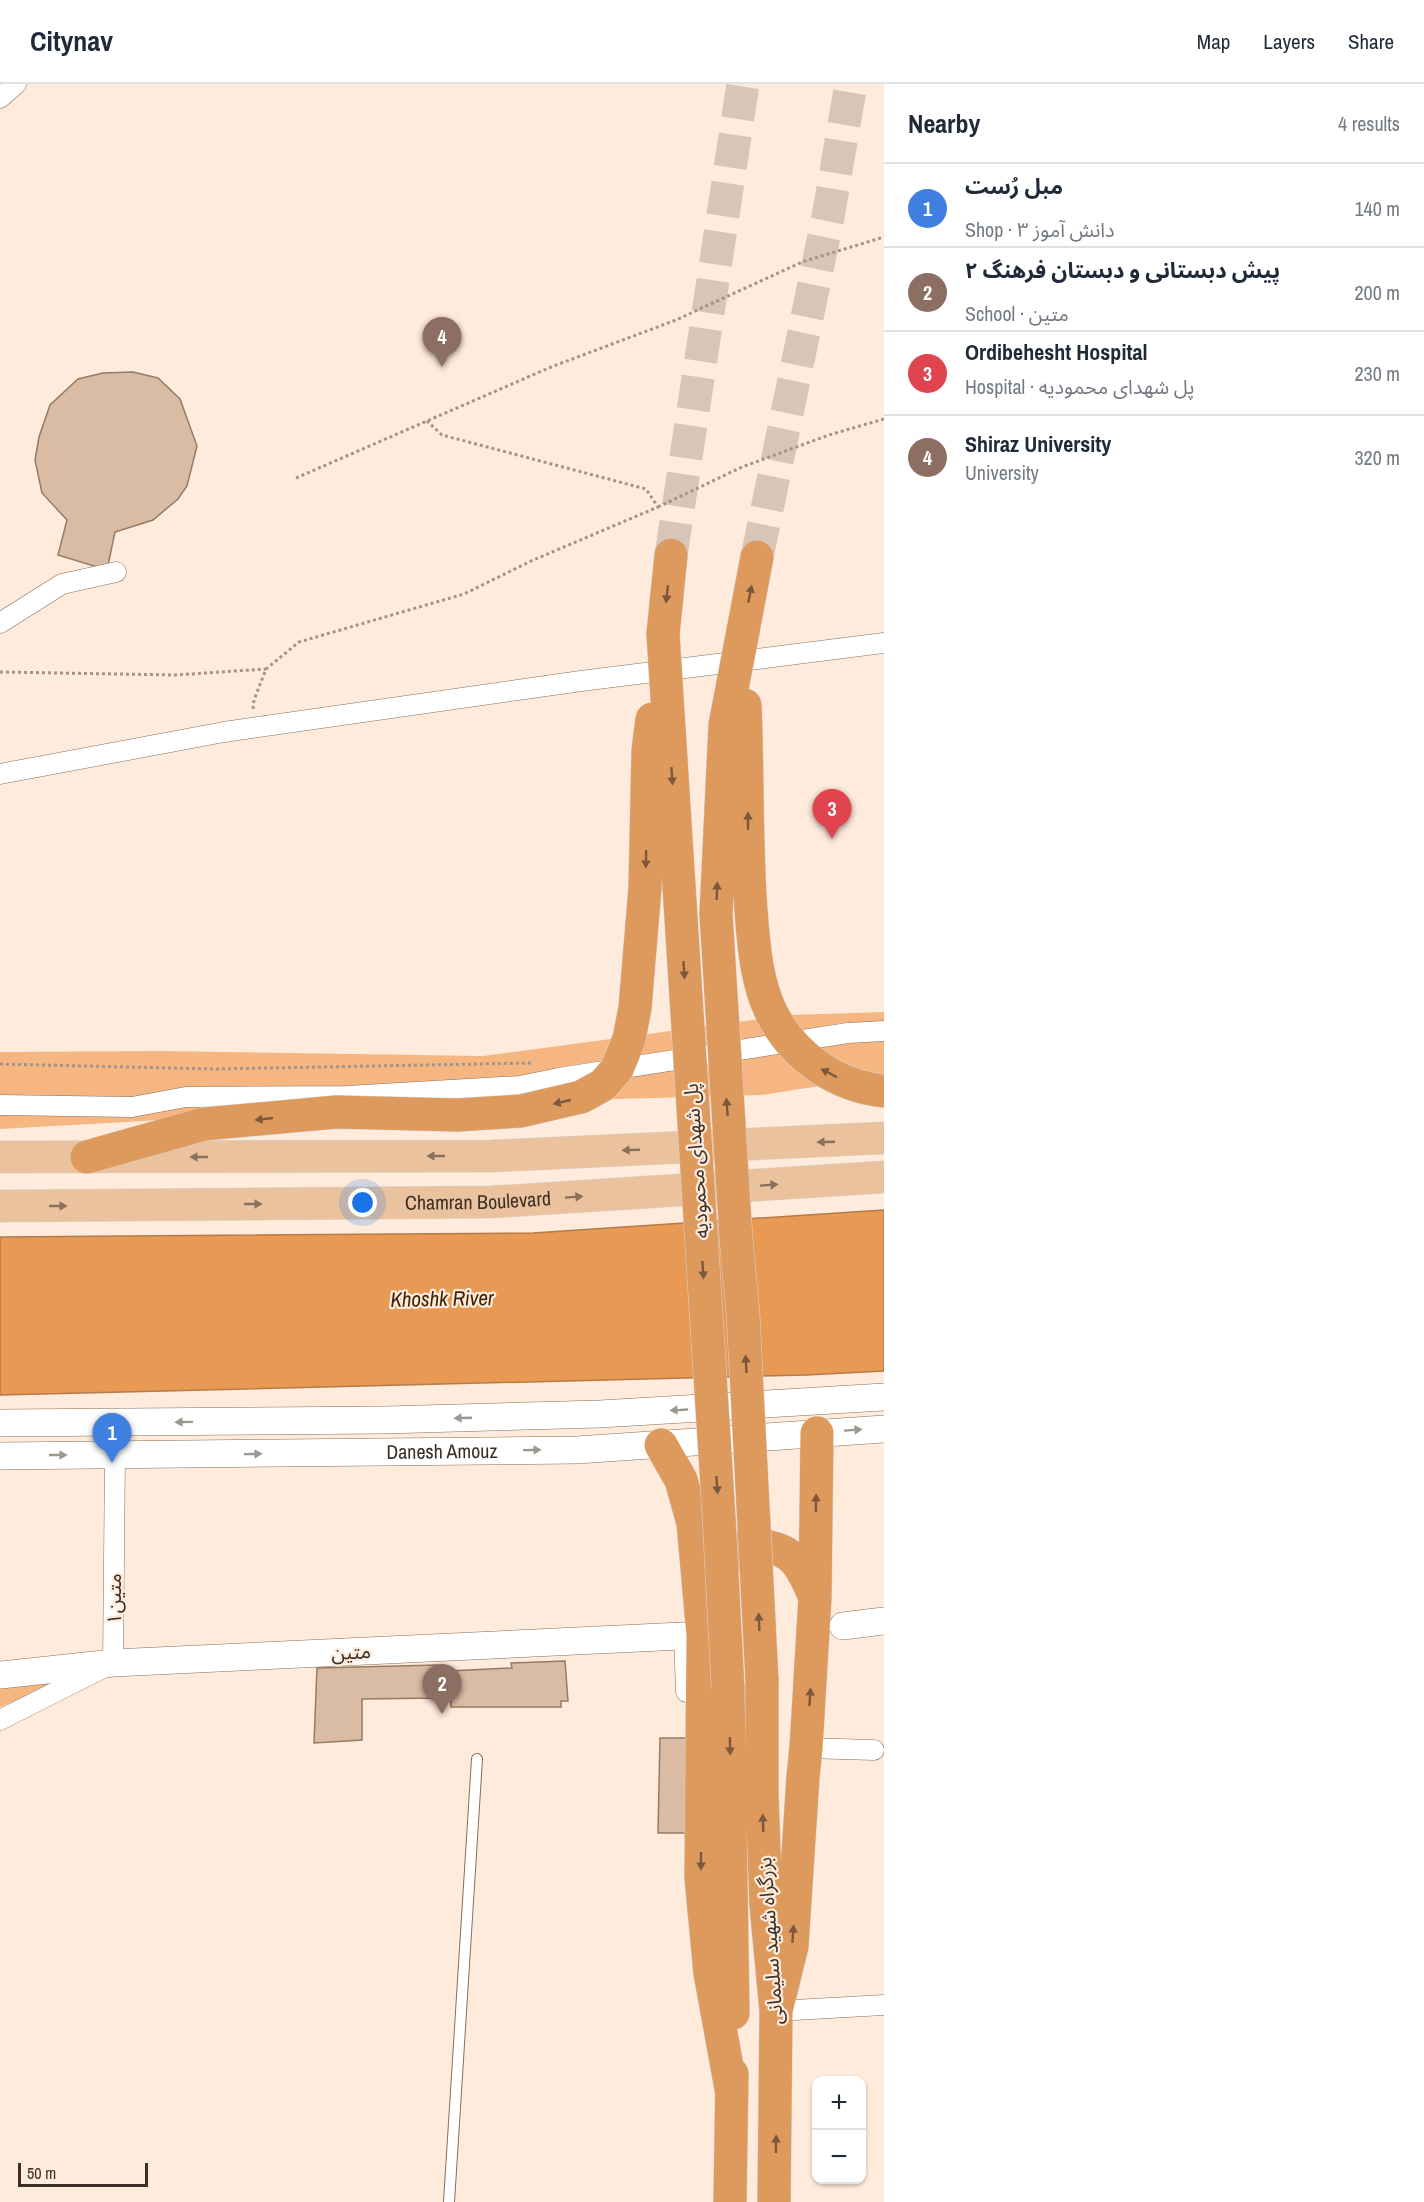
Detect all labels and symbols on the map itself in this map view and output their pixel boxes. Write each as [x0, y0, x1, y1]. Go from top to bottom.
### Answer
pin: 4 [422, 318, 462, 367]
one-way arrow [662, 585, 672, 604]
one-way arrow [746, 585, 755, 604]
one-way arrow [667, 766, 676, 785]
pin: 3 [812, 790, 852, 839]
one-way arrow [743, 812, 753, 831]
one-way arrow [641, 850, 651, 869]
one-way arrow [712, 882, 721, 901]
one-way arrow [679, 961, 689, 980]
one-way arrow [820, 1068, 837, 1078]
street label: پل شهدای محمودیه [677, 1082, 715, 1240]
one-way arrow [553, 1097, 571, 1107]
one-way arrow [722, 1097, 732, 1116]
one-way arrow [254, 1114, 273, 1124]
one-way arrow [816, 1137, 835, 1146]
one-way arrow [621, 1145, 640, 1154]
one-way arrow [426, 1151, 445, 1161]
one-way arrow [189, 1152, 208, 1162]
one-way arrow [759, 1180, 778, 1189]
street label: Chamran Boulevard [405, 1184, 552, 1216]
your location [348, 1188, 377, 1217]
one-way arrow [565, 1192, 584, 1202]
one-way arrow [244, 1199, 263, 1209]
one-way arrow [49, 1201, 68, 1211]
one-way arrow [698, 1260, 708, 1279]
water label: Khoshk River [390, 1283, 495, 1314]
one-way arrow [741, 1355, 750, 1374]
one-way arrow [669, 1405, 688, 1414]
one-way arrow [454, 1413, 473, 1423]
pin: 1 [92, 1414, 132, 1463]
one-way arrow [175, 1418, 194, 1427]
one-way arrow [843, 1426, 862, 1435]
street label: Danesh Amouz [386, 1437, 498, 1465]
one-way arrow [523, 1446, 542, 1455]
one-way arrow [244, 1449, 263, 1459]
one-way arrow [49, 1451, 68, 1460]
one-way arrow [712, 1476, 722, 1495]
one-way arrow [811, 1493, 821, 1512]
street label: متین۱ [100, 1573, 127, 1625]
one-way arrow [755, 1612, 764, 1631]
street label: متین [330, 1637, 372, 1666]
pin: 2 [422, 1664, 462, 1714]
one-way arrow [805, 1688, 814, 1707]
one-way arrow [725, 1737, 734, 1756]
one-way arrow [759, 1814, 768, 1833]
one-way arrow [697, 1852, 706, 1871]
street label: بزرگراه شهید سلیمانی [750, 1856, 789, 2026]
one-way arrow [788, 1924, 798, 1943]
one-way arrow [771, 2134, 781, 2153]
scale bar [18, 2160, 148, 2188]

